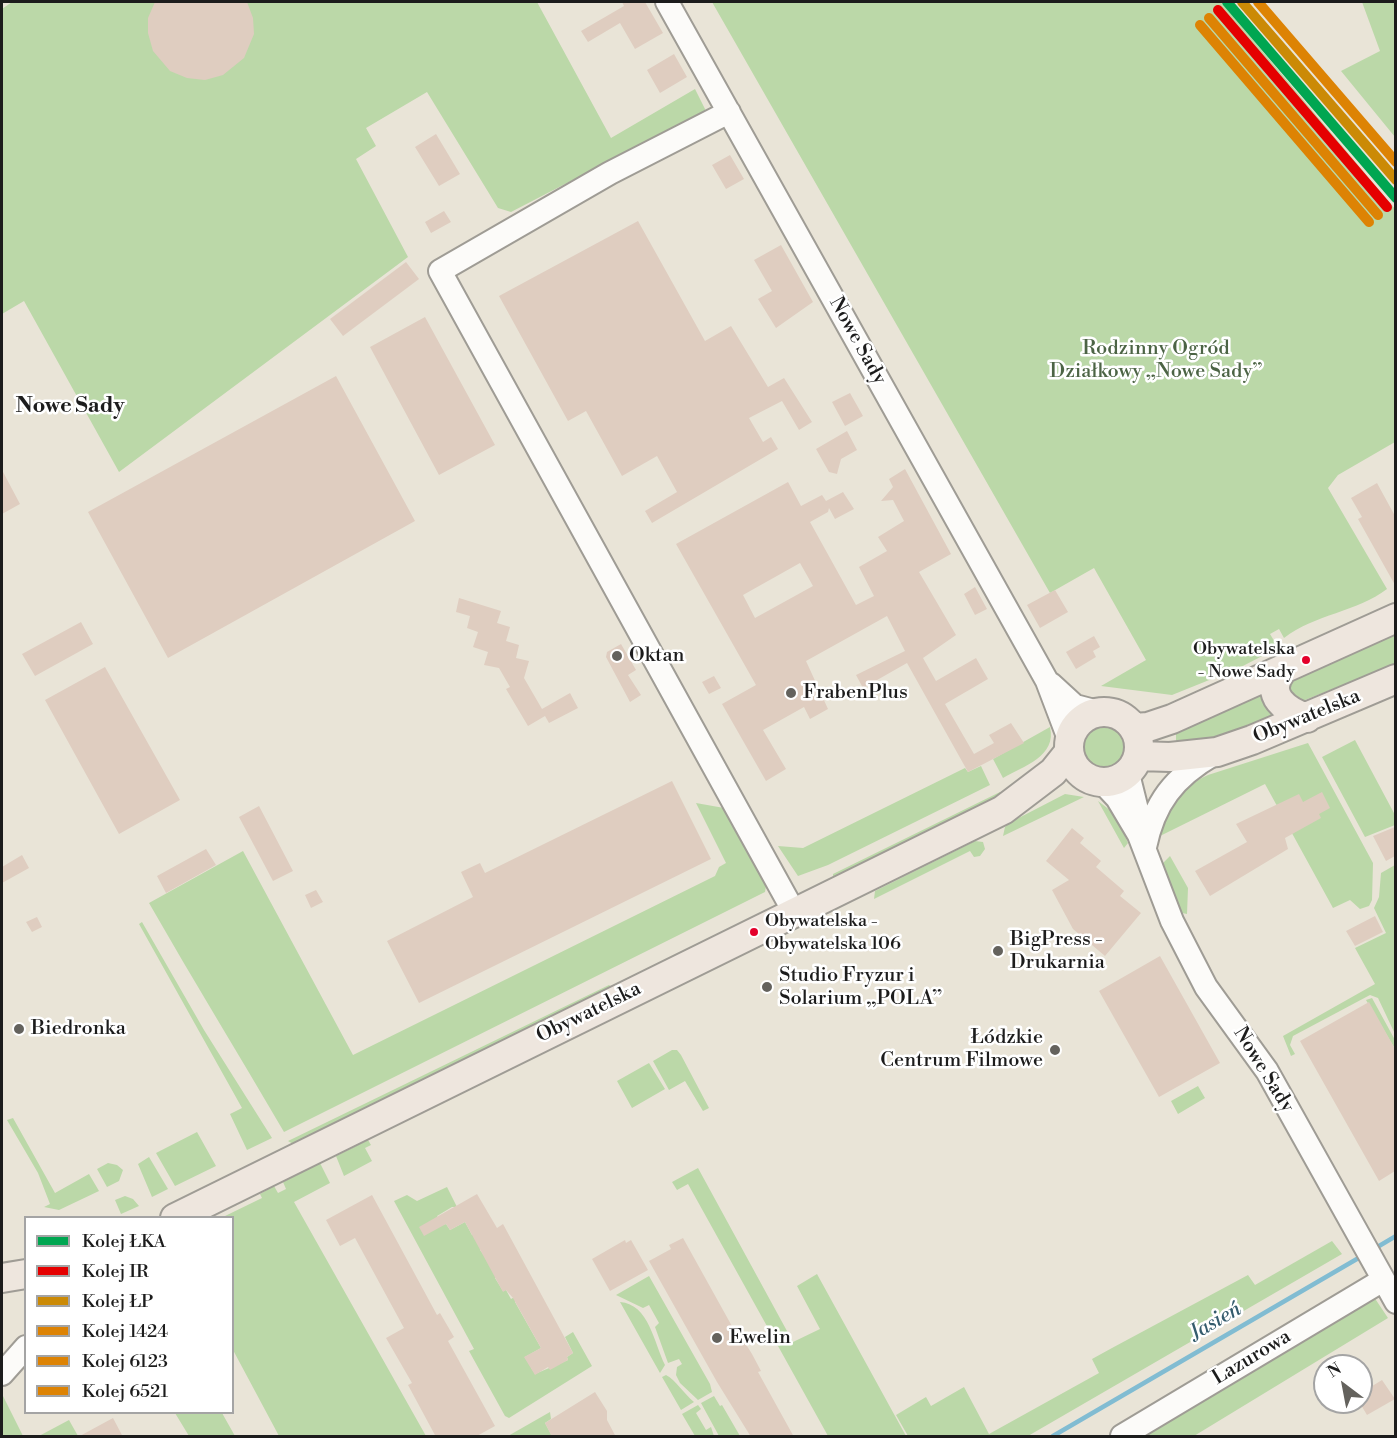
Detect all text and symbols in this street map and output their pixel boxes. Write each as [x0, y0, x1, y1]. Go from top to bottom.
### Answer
street label: Nowe Sady [823, 293, 891, 389]
park label: Rodzinny Ogród Działkowy „Nowe Sady” [1050, 337, 1262, 384]
district label: Nowe Sady [15, 394, 125, 420]
place label: Obywatelska - Nowe Sady [1193, 639, 1295, 682]
place label: Oktan [629, 644, 685, 668]
marker: Oktan [610, 649, 624, 663]
marker: Obywatelska - Nowe Sady [1300, 654, 1312, 666]
place label: FrabenPlus [803, 681, 908, 705]
street label: Obywatelska [1250, 685, 1364, 749]
marker: FrabenPlus [784, 686, 798, 700]
place label: Obywatelska - Obywatelska 106 [765, 911, 901, 954]
marker: Obywatelska - Obywatelska 106 [748, 926, 760, 938]
place label: BigPress - Drukarnia [1010, 928, 1105, 975]
marker: BigPress - Drukarnia [991, 944, 1005, 958]
place label: Studio Fryzur i Solarium „POLA” [779, 964, 942, 1011]
street label: Obywatelska [533, 977, 645, 1049]
marker: Studio Fryzur i Solarium „POLA” [760, 980, 774, 994]
place label: Biedronka [31, 1017, 126, 1041]
marker: Biedronka [12, 1022, 26, 1036]
street label: Nowe Sady [1227, 1023, 1299, 1117]
place label: Łódzkie Centrum Filmowe [880, 1026, 1043, 1073]
marker: Łódzkie Centrum Filmowe [1048, 1043, 1062, 1057]
legend [24, 1216, 234, 1414]
text: Kolej ŁKA [82, 1230, 166, 1253]
text: Kolej IR [82, 1260, 148, 1283]
text: Kolej ŁP [82, 1290, 153, 1313]
water label: Jasień [1186, 1297, 1246, 1347]
text: Kolej 1424 [82, 1320, 168, 1343]
street label: Lazurowa [1208, 1325, 1296, 1391]
place label: Ewelin [729, 1326, 791, 1350]
marker: Ewelin [710, 1331, 724, 1345]
text: Kolej 6123 [82, 1350, 168, 1373]
north arrow [1313, 1354, 1373, 1414]
text: N [1324, 1359, 1345, 1382]
text: Kolej 6521 [82, 1380, 168, 1403]

